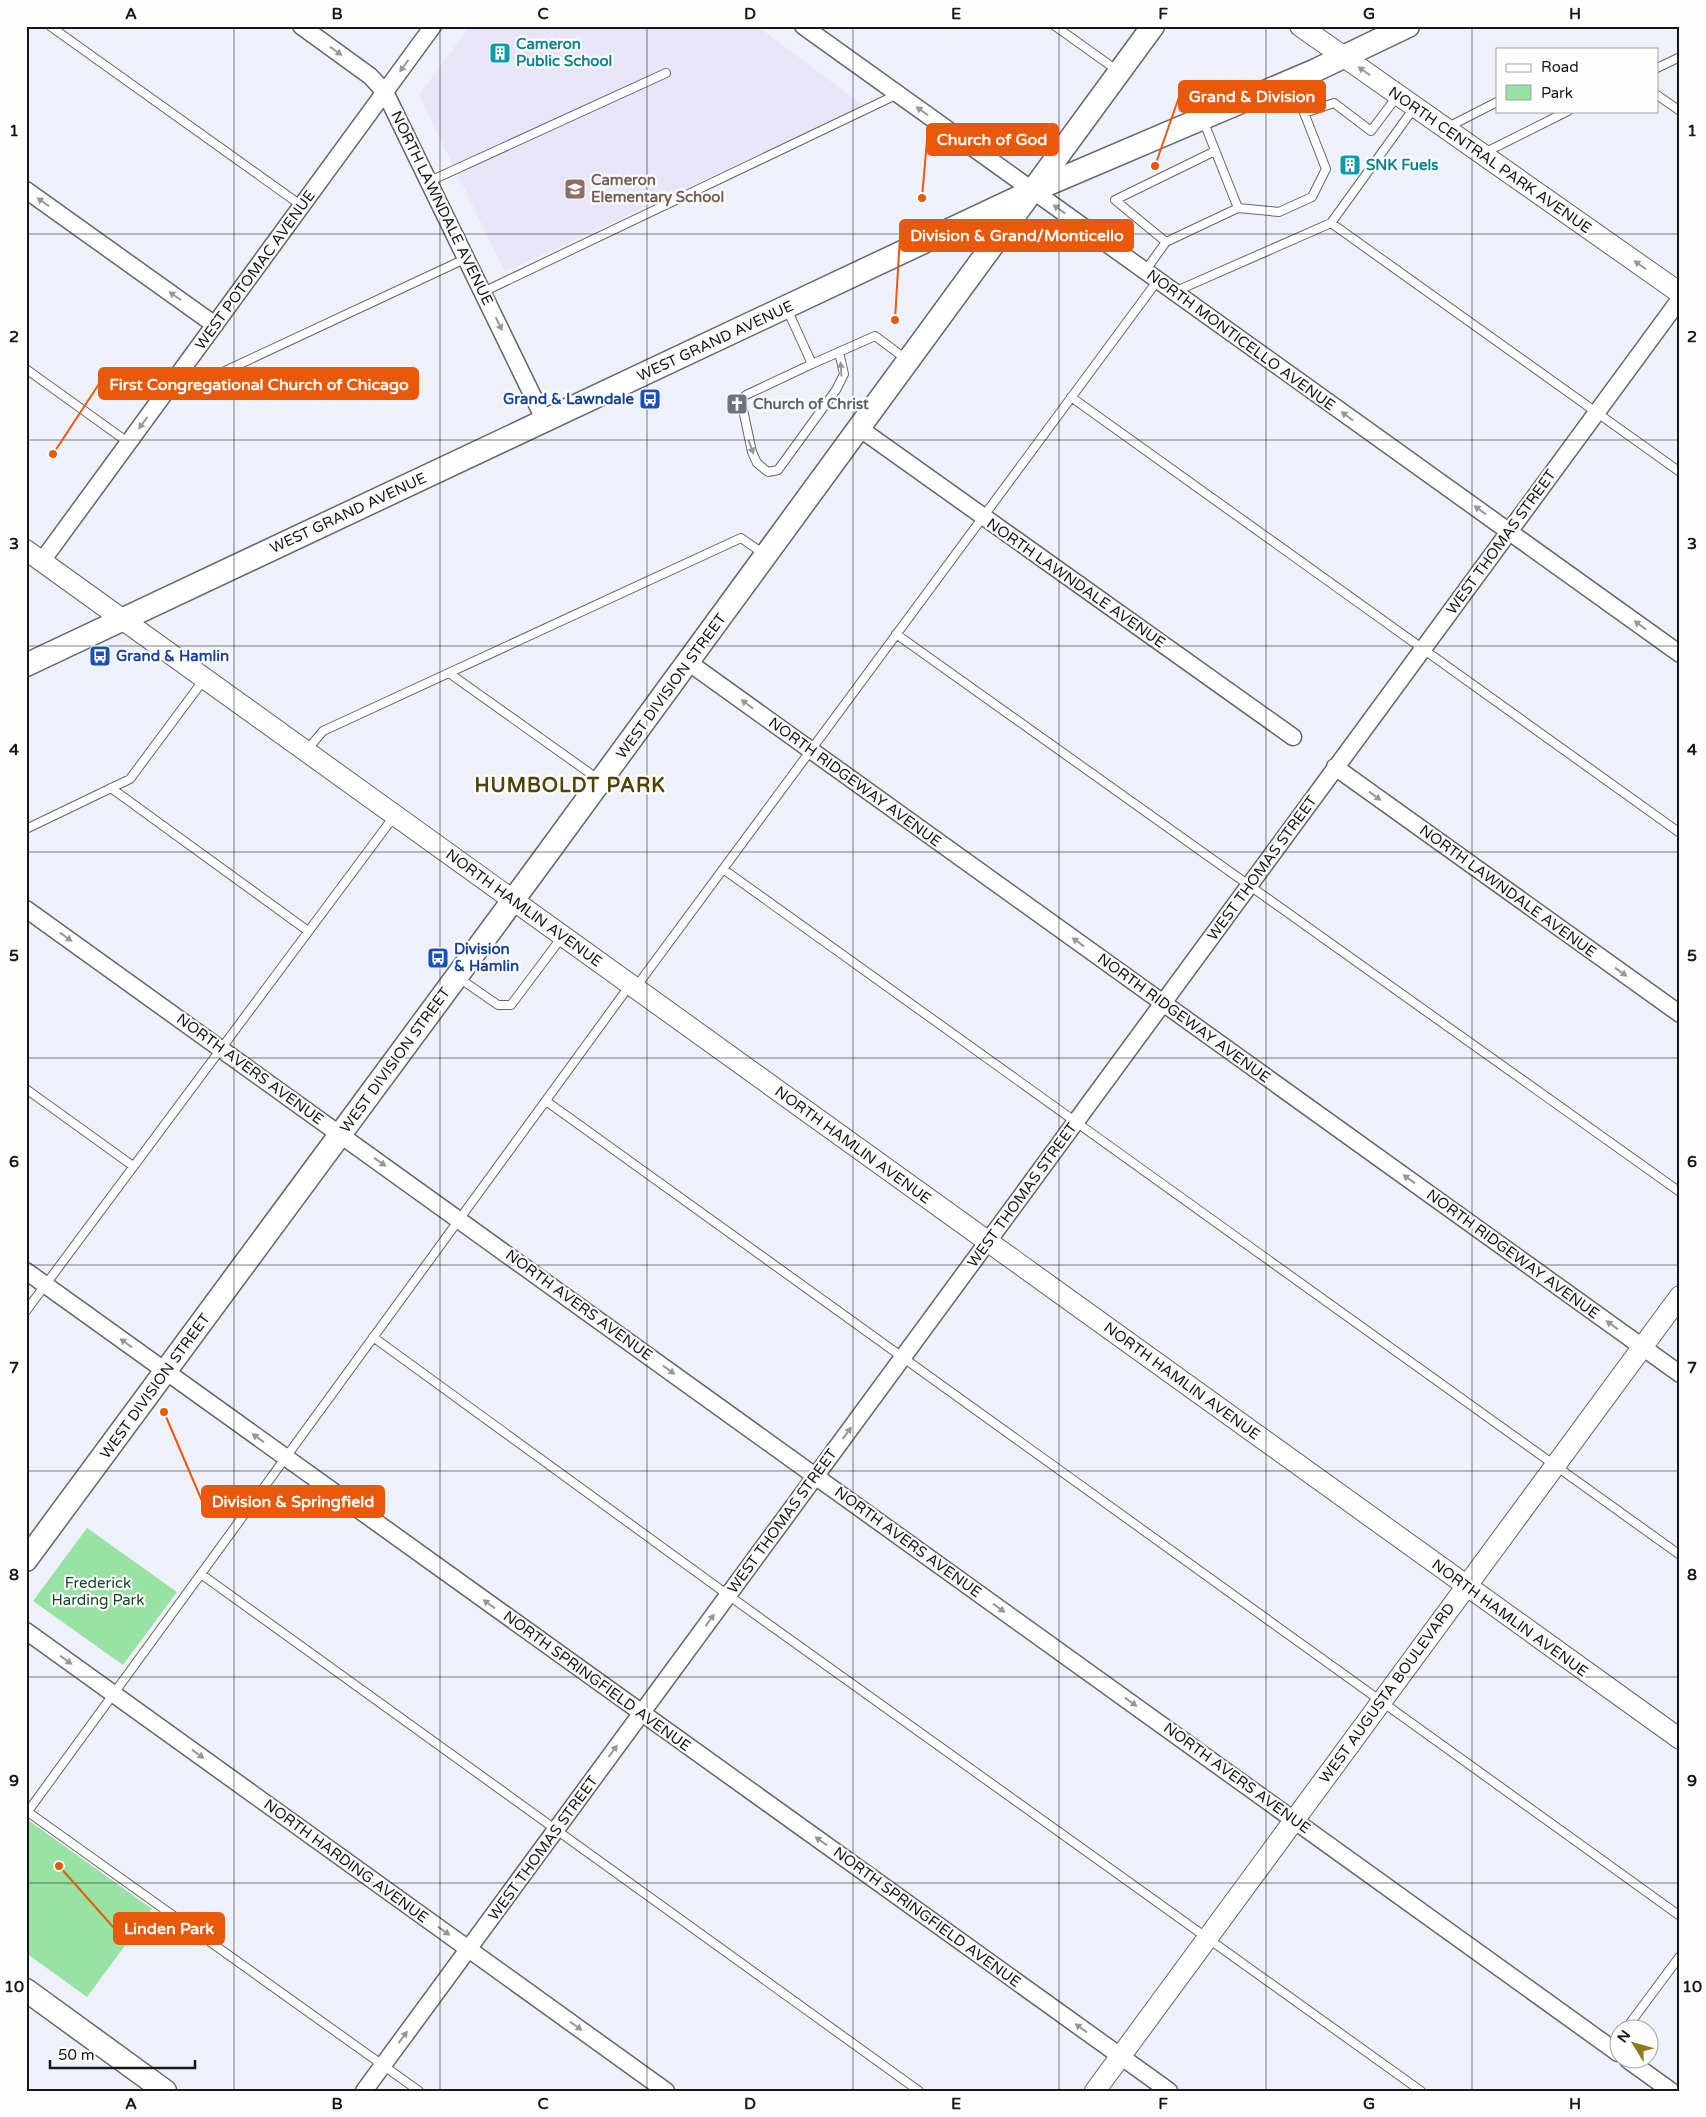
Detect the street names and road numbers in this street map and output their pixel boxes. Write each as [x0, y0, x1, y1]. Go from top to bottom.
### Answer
street label: NORTH CENTRAL PARK AVENUE [1385, 83, 1595, 237]
street label: NORTH LAWNDALE AVENUE [387, 108, 497, 308]
street label: WEST POTOMAC AVENUE [191, 187, 319, 353]
street label: NORTH MONTICELLO AVENUE [1143, 266, 1339, 414]
street label: WEST GRAND AVENUE [634, 297, 796, 385]
street label: WEST THOMAS STREET [1442, 466, 1560, 618]
street label: WEST GRAND AVENUE [267, 469, 429, 557]
street label: NORTH LAWNDALE AVENUE [983, 514, 1169, 652]
street label: WEST DIVISION STREET [612, 610, 730, 762]
street label: NORTH RIDGEWAY AVENUE [765, 713, 945, 851]
street label: WEST THOMAS STREET [1203, 792, 1321, 944]
street label: NORTH LAWNDALE AVENUE [1416, 821, 1600, 961]
street label: NORTH HAMLIN AVENUE [442, 845, 606, 971]
street label: NORTH RIDGEWAY AVENUE [1094, 949, 1274, 1087]
street label: WEST DIVISION STREET [336, 984, 454, 1136]
street label: NORTH AVERS AVENUE [173, 1010, 327, 1128]
street label: NORTH HAMLIN AVENUE [771, 1082, 935, 1208]
street label: WEST THOMAS STREET [963, 1119, 1081, 1271]
street label: NORTH RIDGEWAY AVENUE [1423, 1185, 1603, 1323]
street label: NORTH AVERS AVENUE [502, 1246, 656, 1364]
street label: WEST DIVISION STREET [96, 1310, 214, 1462]
street label: NORTH HAMLIN AVENUE [1100, 1318, 1264, 1444]
street label: WEST THOMAS STREET [723, 1445, 841, 1597]
street label: NORTH AVERS AVENUE [831, 1483, 985, 1601]
street label: NORTH HAMLIN AVENUE [1428, 1555, 1592, 1681]
street label: WEST AUGUSTA BOULEVARD [1316, 1599, 1458, 1787]
street label: NORTH SPRINGFIELD AVENUE [500, 1607, 694, 1755]
street label: NORTH AVERS AVENUE [1160, 1719, 1314, 1837]
street label: WEST THOMAS STREET [484, 1772, 602, 1924]
street label: NORTH HARDING AVENUE [260, 1795, 432, 1927]
street label: NORTH SPRINGFIELD AVENUE [830, 1843, 1024, 1991]

